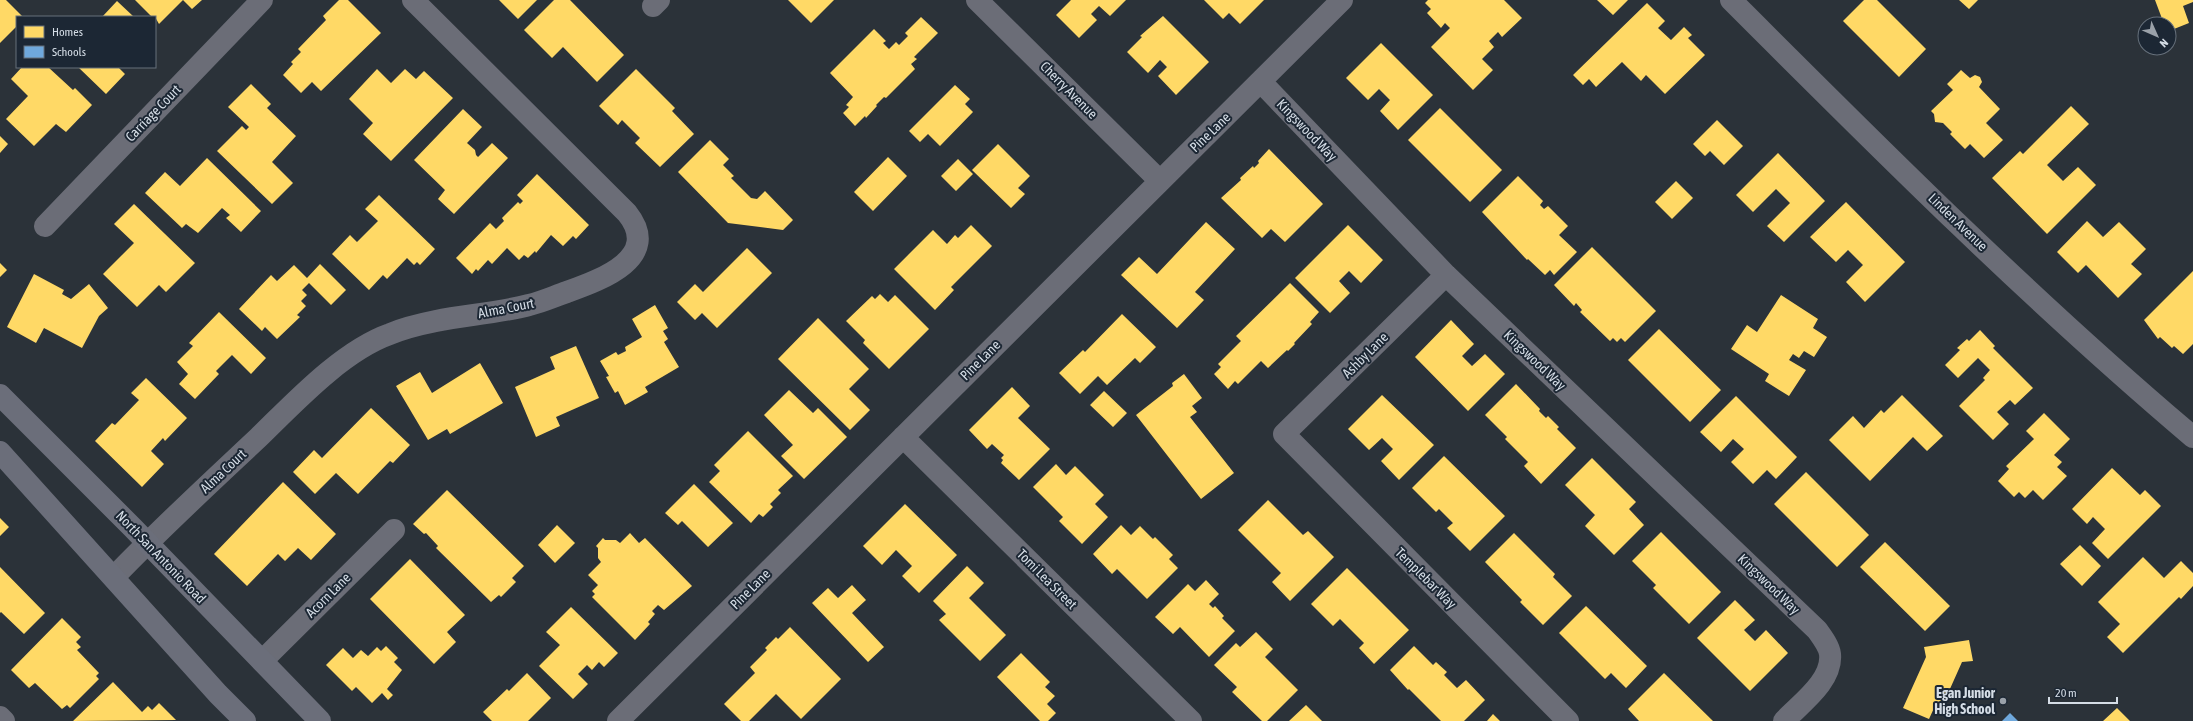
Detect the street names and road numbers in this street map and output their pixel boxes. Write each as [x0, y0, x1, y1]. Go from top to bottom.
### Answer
street label: Cherry Avenue [1037, 58, 1101, 122]
street label: Carriage Court [122, 81, 184, 145]
street label: Kingswood Way [1274, 96, 1341, 164]
street label: Pine Lane [1186, 109, 1234, 155]
street label: Linden Avenue [1925, 190, 1991, 254]
street label: Alma Court [477, 295, 535, 321]
street label: Kingswood Way [1501, 327, 1569, 394]
street label: Ashby Lane [1339, 329, 1391, 381]
street label: Pine Lane [957, 337, 1003, 383]
street label: Alma Court [197, 446, 249, 496]
street label: North San Antonio Road [113, 508, 209, 606]
street label: Templebar Way [1392, 544, 1460, 612]
street label: Tomi Lea Street [1014, 546, 1080, 612]
street label: Kingswood Way [1735, 551, 1803, 618]
street label: Pine Lane [727, 566, 773, 612]
street label: Acorn Lane [302, 569, 354, 621]

